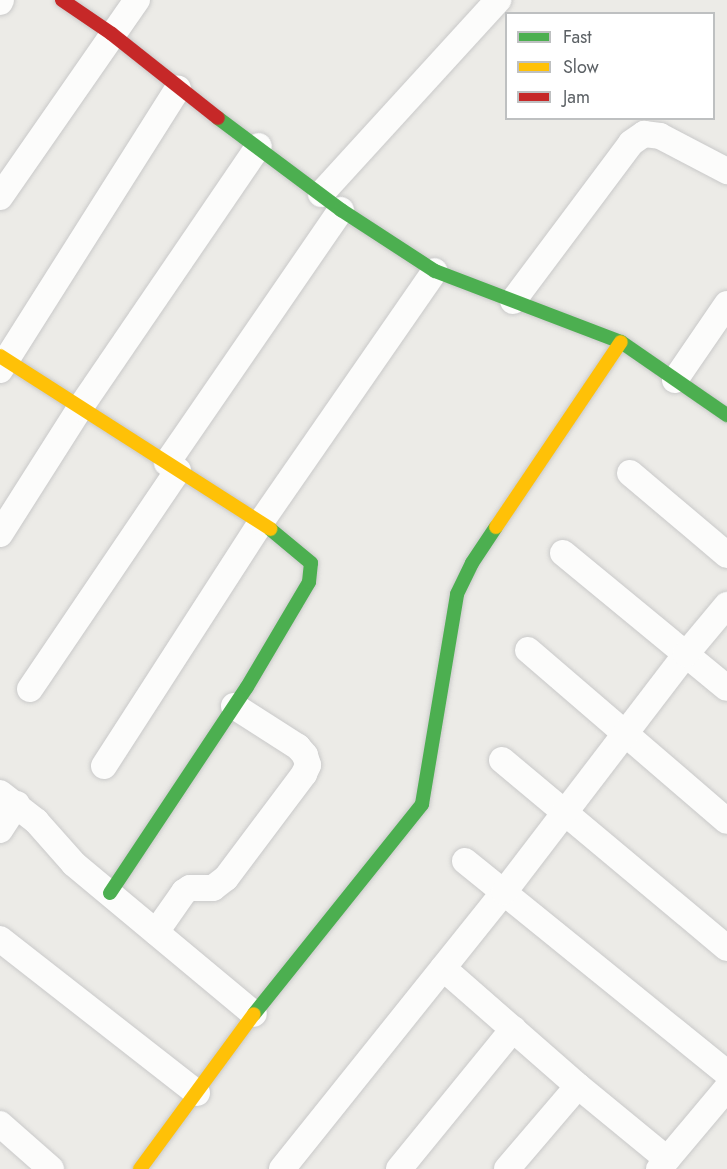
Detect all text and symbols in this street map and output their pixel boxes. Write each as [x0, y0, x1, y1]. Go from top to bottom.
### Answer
legend [505, 12, 715, 120]
text: Fast [563, 24, 592, 50]
text: Slow [563, 54, 599, 80]
text: Jam [563, 84, 590, 110]

